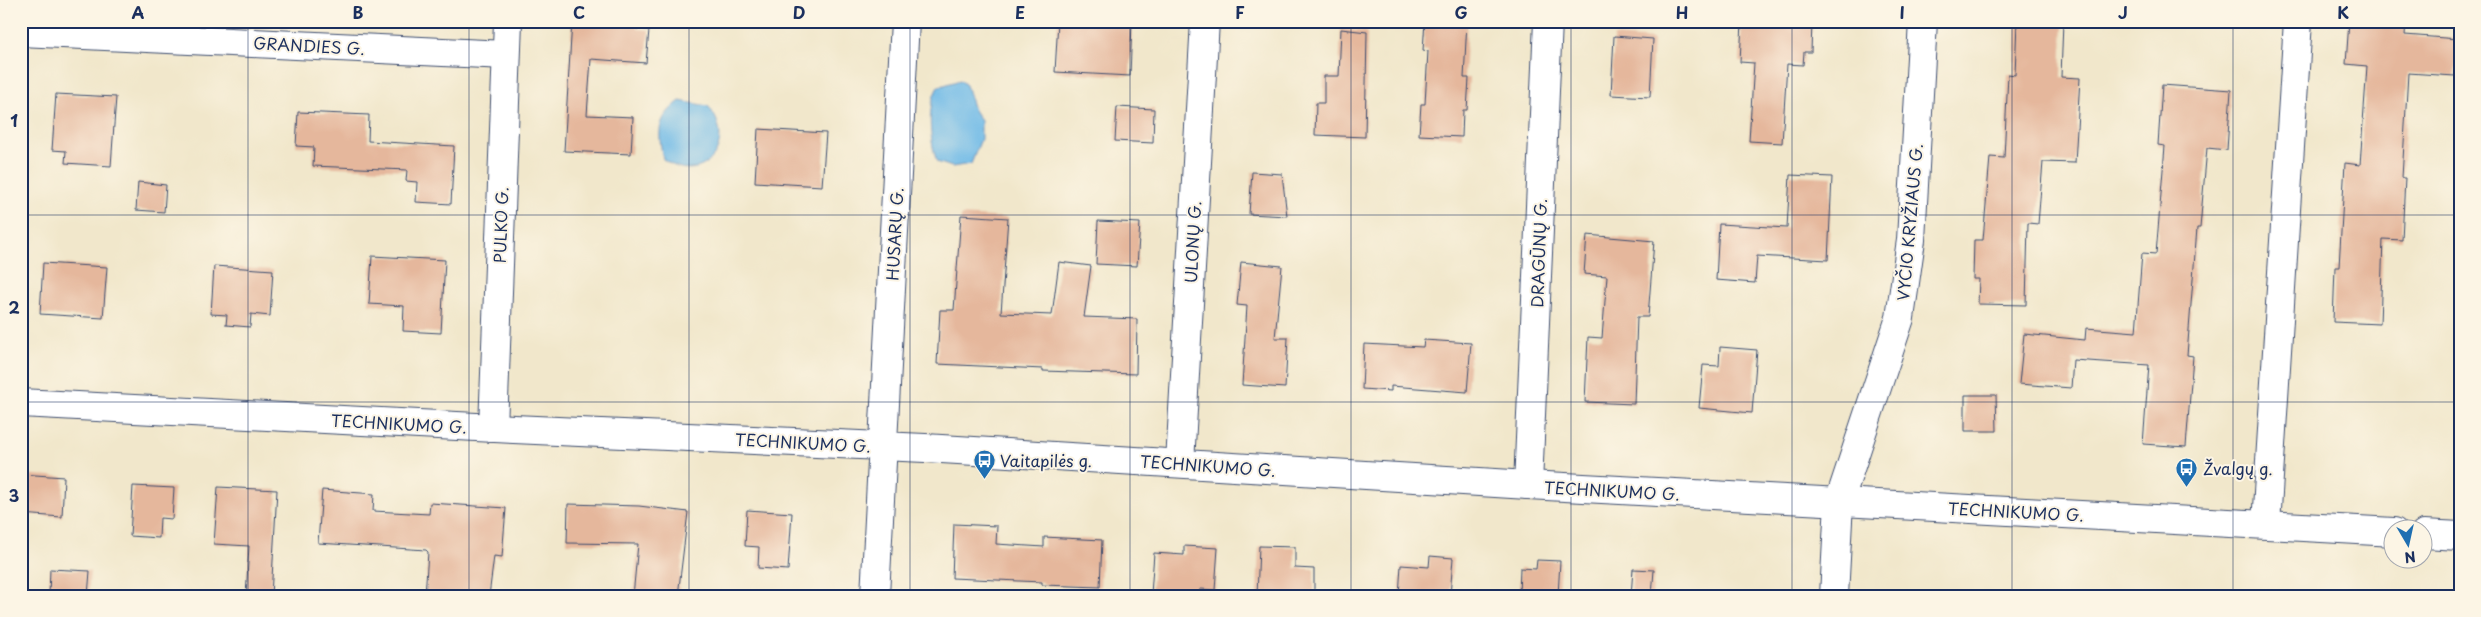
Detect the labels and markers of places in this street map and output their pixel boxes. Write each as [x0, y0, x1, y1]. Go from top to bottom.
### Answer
bus stop icon: Vaitapilės g. [972, 448, 996, 479]
place label: Vaitapilės g. [1000, 448, 1092, 472]
bus stop icon: Žvalgų g. [2175, 456, 2199, 487]
place label: Žvalgų g. [2203, 456, 2273, 480]

